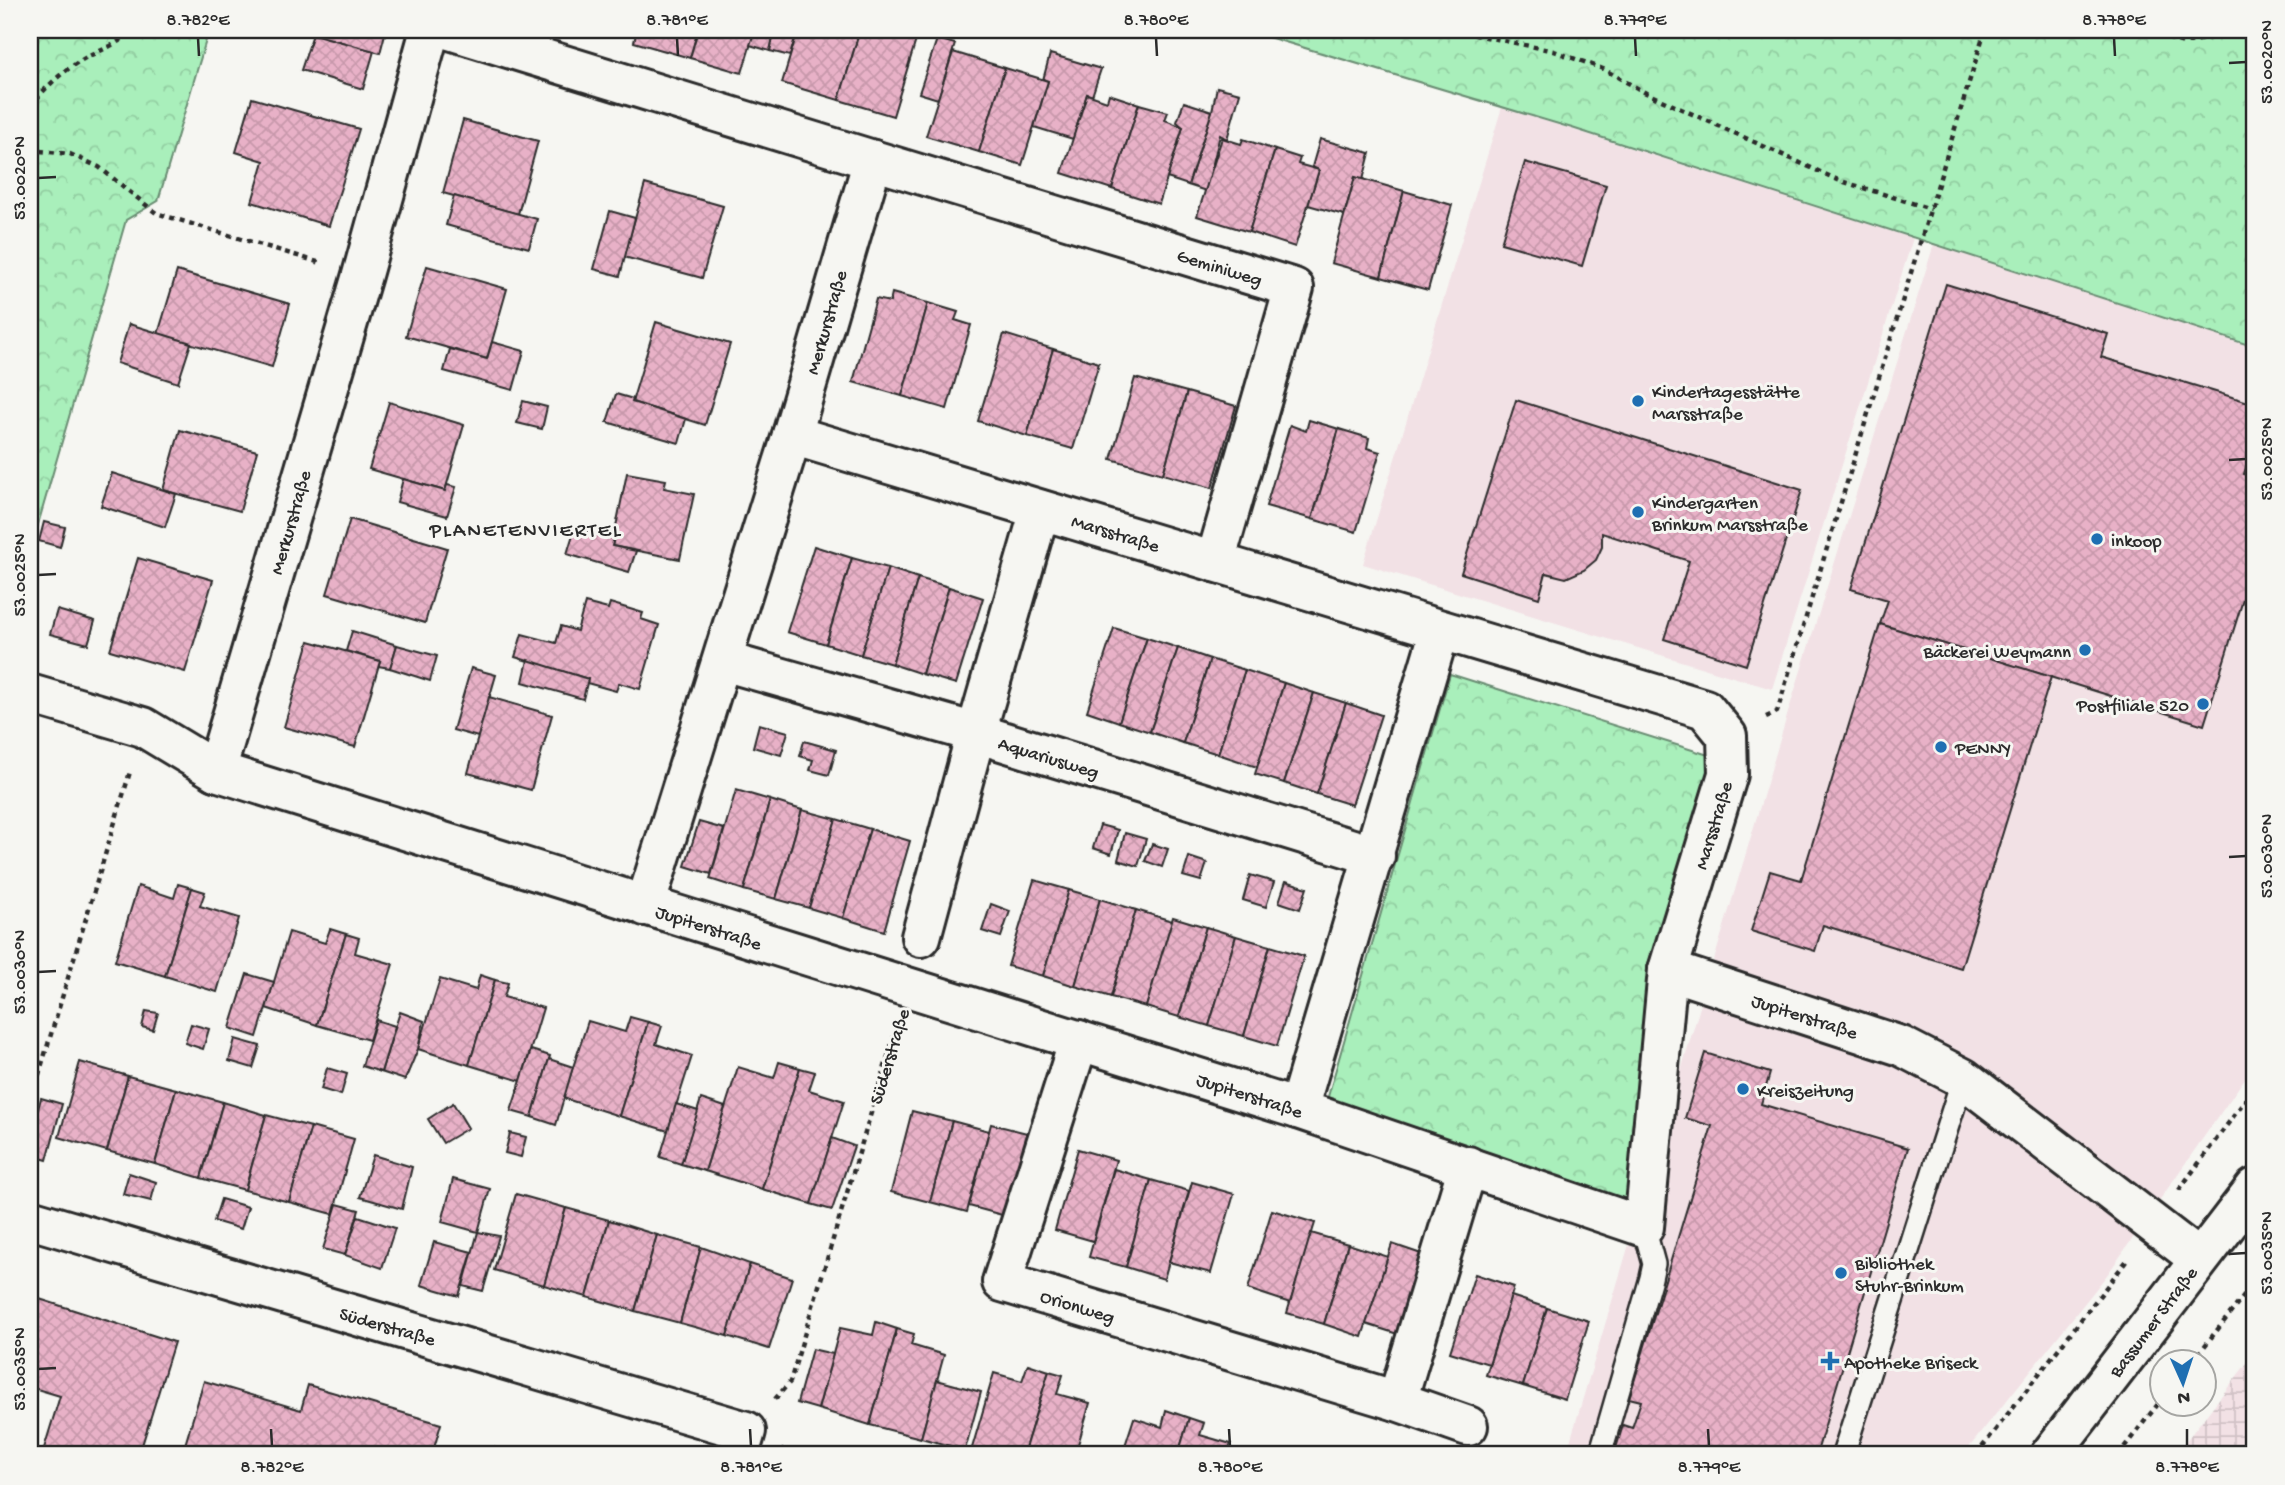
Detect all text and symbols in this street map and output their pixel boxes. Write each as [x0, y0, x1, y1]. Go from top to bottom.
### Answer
text: 8.782°E [167, 11, 230, 32]
text: 8.781°E [646, 11, 708, 32]
text: 8.780°E [1124, 11, 1189, 32]
text: 8.779°E [1604, 11, 1667, 32]
text: 8.778°E [2082, 11, 2146, 32]
text: 53.0020°N [2258, 20, 2279, 104]
text: 53.0020°N [11, 136, 32, 220]
street label: Geminiweg [1174, 246, 1265, 293]
street label: Merkurstraße [803, 268, 854, 378]
place label: Kindertagesstätte Marsstraße [1652, 382, 1800, 427]
marker: Kindertagesstätte Marsstraße [1630, 393, 1646, 409]
text: 53.0025°N [2258, 417, 2279, 501]
street label: Merkurstraße [267, 468, 318, 578]
place label: Kindergarten Brinkum Marsstraße [1651, 493, 1808, 538]
marker: Kindergarten Brinkum Marsstraße [1630, 504, 1646, 520]
street label: Marsstraße [1068, 511, 1162, 560]
district label: PLANETENVIERTEL [429, 520, 623, 545]
marker: inkoop [2089, 531, 2105, 547]
place label: inkoop [2111, 531, 2162, 554]
text: 53.0025°N [11, 533, 32, 617]
place label: Bäckerei Weymann [1922, 642, 2071, 665]
marker: Bäckerei Weymann [2077, 642, 2093, 658]
place label: Postfiliale 520 [2076, 696, 2189, 719]
marker: Postfiliale 520 [2195, 696, 2211, 712]
street label: Aquariusweg [995, 733, 1101, 786]
marker: PENNY [1933, 739, 1949, 755]
place label: PENNY [1954, 739, 2011, 762]
street label: Marsstraße [1691, 779, 1740, 873]
text: 53.0030°N [2258, 814, 2279, 898]
street label: Jupiterstraße [652, 901, 764, 957]
text: 53.0030°N [11, 930, 32, 1014]
street label: Jupiterstraße [1748, 990, 1860, 1046]
street label: Süderstraße [866, 1006, 917, 1108]
street label: Jupiterstraße [1193, 1069, 1305, 1125]
marker: Kreiszeitung [1735, 1081, 1751, 1097]
place label: Kreiszeitung [1757, 1081, 1854, 1104]
text: 53.0035°N [2258, 1211, 2279, 1295]
place label: Bibliothek Stuhr-Brinkum [1854, 1254, 1964, 1299]
street label: Bassumer Straße [2105, 1263, 2204, 1384]
marker: Bibliothek Stuhr-Brinkum [1833, 1265, 1849, 1281]
street label: Orionweg [1037, 1286, 1117, 1331]
street label: Süderstraße [336, 1304, 438, 1353]
text: 53.0035°N [11, 1327, 32, 1411]
north arrow [2148, 1348, 2218, 1418]
marker: Apotheke Briseck [1822, 1353, 1838, 1369]
place label: Apotheke Briseck [1844, 1353, 1979, 1376]
text: N [2177, 1385, 2191, 1408]
text: 8.782°E [241, 1458, 304, 1479]
text: 8.781°E [720, 1458, 782, 1479]
text: 8.780°E [1198, 1458, 1263, 1479]
text: 8.779°E [1678, 1458, 1741, 1479]
text: 8.778°E [2155, 1458, 2219, 1479]

